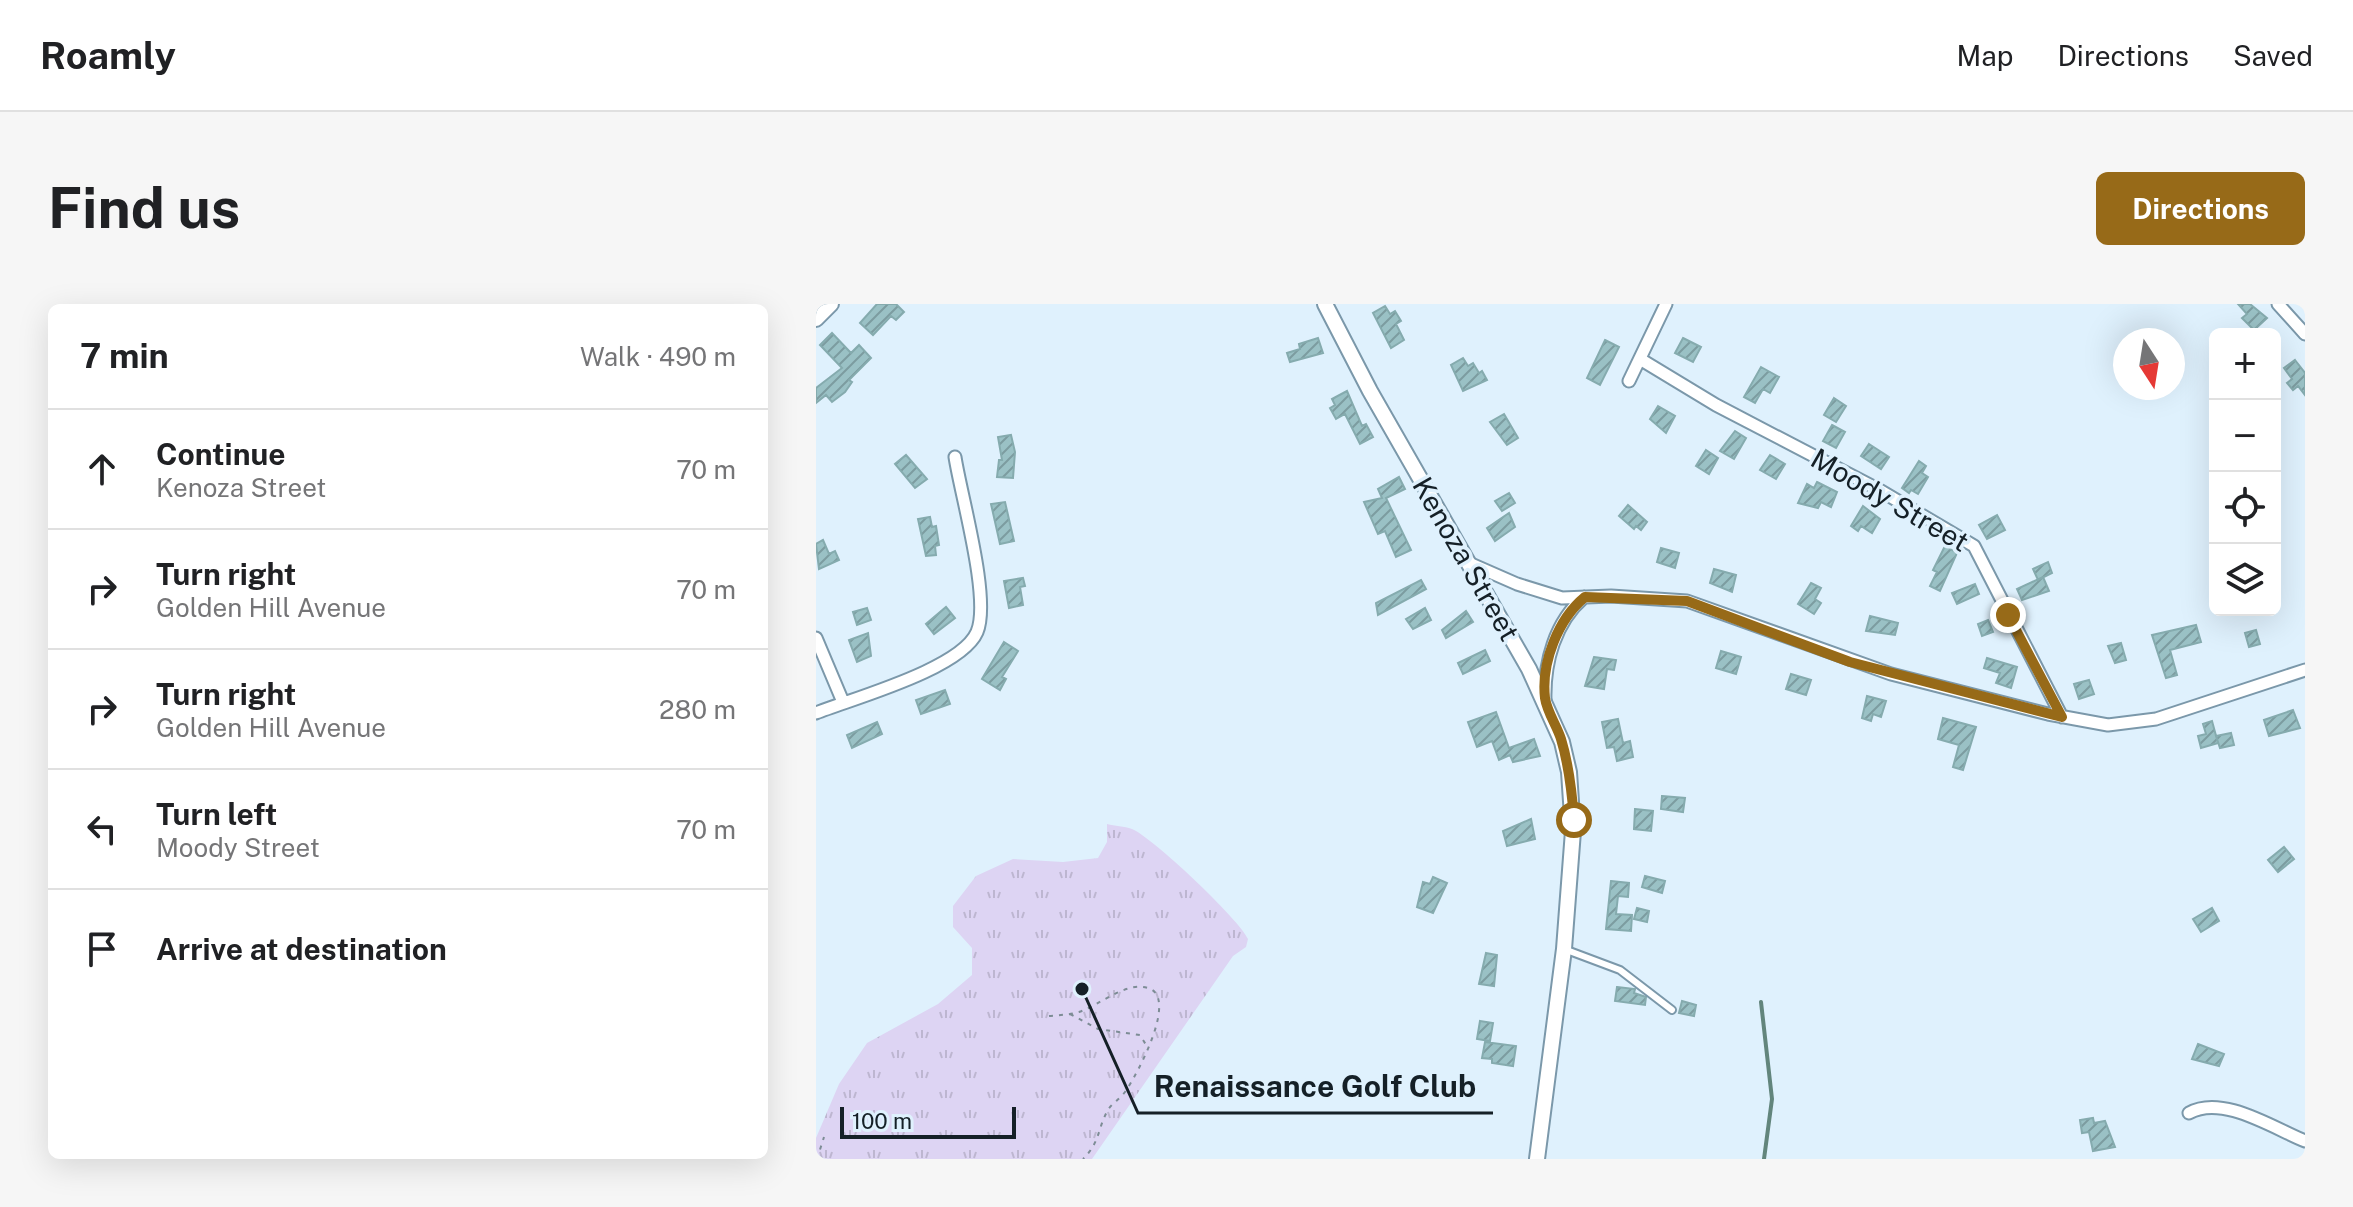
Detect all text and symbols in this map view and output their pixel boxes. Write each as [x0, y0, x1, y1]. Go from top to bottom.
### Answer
text: Roamly [40, 33, 176, 78]
text: Map [1957, 39, 2013, 72]
text: Directions [2057, 39, 2189, 72]
text: Saved [2233, 39, 2313, 72]
button: Directions [2096, 172, 2305, 245]
text: Find us [48, 175, 240, 241]
north arrow [2113, 328, 2185, 400]
map controls [2209, 328, 2281, 616]
button: + [2209, 328, 2281, 400]
text: 7 min [80, 336, 169, 376]
text: Walk · 490 m [580, 341, 736, 372]
button: − [2209, 400, 2281, 472]
text: Continue [156, 436, 286, 472]
street label: Moody Street [1806, 441, 1975, 558]
icon: ahead [80, 447, 124, 491]
text: 70 m [676, 454, 736, 485]
street label: Kenoza Street [1406, 471, 1527, 646]
text: Kenoza Street [156, 472, 326, 503]
button: locate [2209, 472, 2281, 544]
button: layers [2209, 544, 2281, 616]
text: Turn right [156, 556, 296, 592]
icon: right [80, 567, 124, 611]
text: 70 m [676, 574, 736, 605]
text: Golden Hill Avenue [156, 592, 386, 623]
route end [1990, 597, 2026, 633]
text: Turn right [156, 676, 296, 712]
icon: right [80, 687, 124, 731]
text: 280 m [659, 694, 736, 725]
text: Golden Hill Avenue [156, 712, 386, 743]
text: Turn left [156, 796, 277, 832]
route start [1556, 802, 1592, 838]
icon: left [80, 807, 124, 851]
text: 70 m [676, 814, 736, 845]
text: Moody Street [156, 832, 320, 863]
icon: arrive [80, 927, 124, 971]
text: Arrive at destination [156, 931, 447, 967]
callout: Renaissance Golf Club [1138, 1059, 1493, 1113]
text: Renaissance Golf Club [1154, 1068, 1476, 1104]
scale bar [840, 1103, 1016, 1139]
text: 100 m [852, 1108, 912, 1134]

